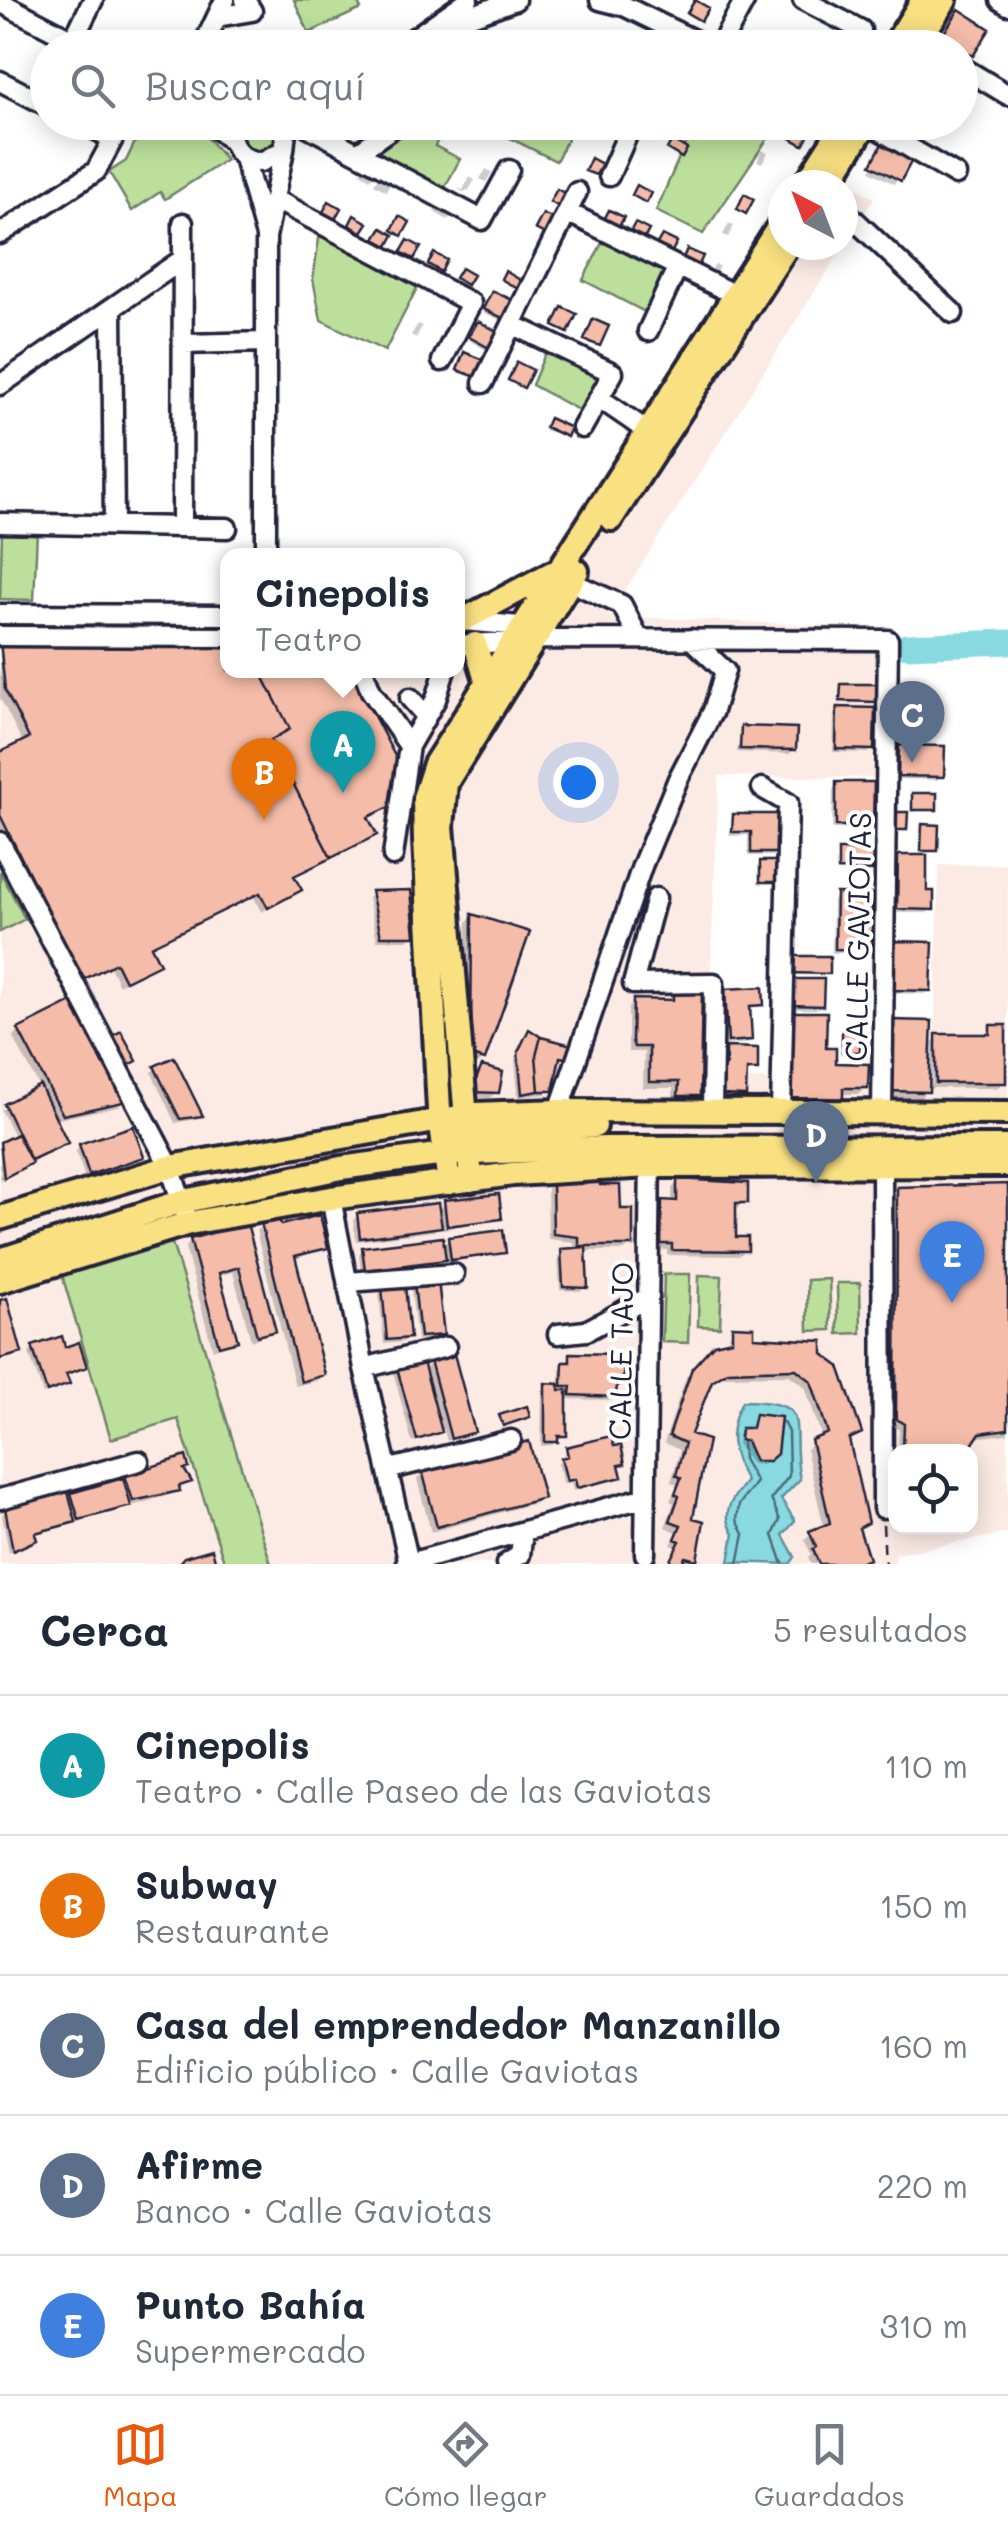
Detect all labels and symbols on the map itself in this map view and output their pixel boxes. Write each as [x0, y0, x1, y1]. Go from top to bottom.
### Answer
north arrow [768, 170, 858, 260]
pin: C [880, 680, 944, 763]
pin: A [310, 710, 376, 793]
pin: B [232, 738, 296, 820]
your location [553, 757, 604, 808]
street label: CALLE GAVIOTAS [835, 812, 879, 1062]
pin: D [784, 1100, 848, 1183]
pin: E [920, 1220, 984, 1303]
street label: CALLE TAJO [598, 1262, 642, 1440]

